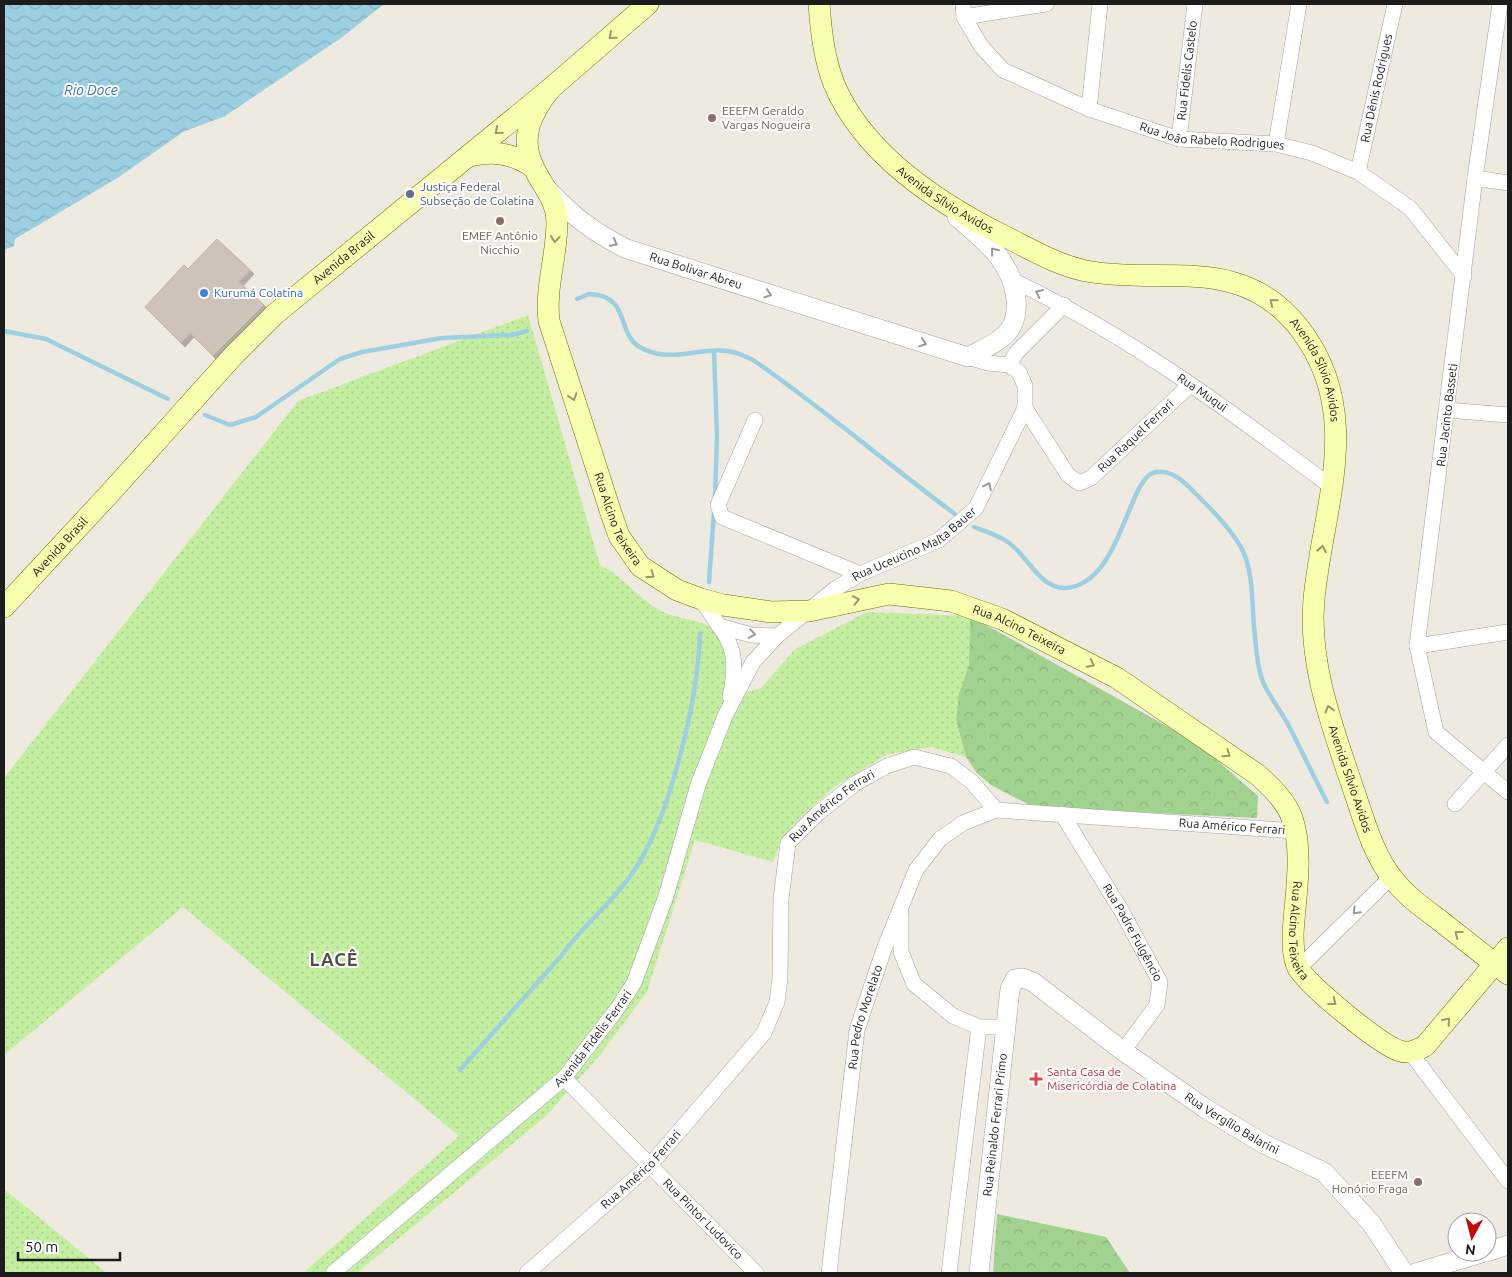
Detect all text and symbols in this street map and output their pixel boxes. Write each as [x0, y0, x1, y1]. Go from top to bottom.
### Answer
street label: Rua Fidelis Castelo [1174, 20, 1199, 121]
one-way arrow [608, 30, 617, 39]
street label: Rua Dênis Rodrigues [1358, 32, 1394, 143]
water label: Rio Doce [64, 82, 118, 98]
place label: EEEFM Geraldo Vargas Nogueira [722, 104, 811, 131]
marker: EEEFM Geraldo Vargas Nogueira [706, 112, 718, 124]
street label: Rua João Rabelo Rodrigues [1138, 119, 1286, 152]
one-way arrow [495, 125, 504, 134]
street label: Avenida Sílvio Avidos [895, 163, 996, 235]
place label: Justiça Federal Subseção de Colatina [420, 180, 534, 207]
marker: Justiça Federal Subseção de Colatina [404, 188, 416, 200]
marker: EMEF Antônio Nicchio [494, 215, 506, 227]
street label: Avenida Brasil [310, 228, 377, 286]
place label: EMEF Antônio Nicchio [462, 229, 538, 256]
one-way arrow [550, 235, 561, 243]
one-way arrow [609, 236, 618, 246]
one-way arrow [991, 248, 1000, 257]
street label: Rua Bolivar Abreu [648, 250, 744, 291]
place label: Kurumá Colatina [214, 286, 303, 299]
marker: Kurumá Colatina [198, 287, 210, 299]
one-way arrow [763, 288, 772, 298]
one-way arrow [1035, 289, 1044, 299]
one-way arrow [1270, 298, 1279, 307]
street label: Avenida Sílvio Avidos [1288, 315, 1342, 422]
one-way arrow [918, 337, 927, 347]
street label: Rua Jacinto Basseti [1434, 363, 1459, 467]
street label: Rua Muqui [1175, 371, 1230, 414]
one-way arrow [567, 392, 577, 400]
street label: Rua Raquel Ferrari [1095, 397, 1176, 474]
street label: Rua Alcino Teixeira [592, 471, 645, 568]
one-way arrow [981, 482, 992, 491]
street label: Rua Uceucino Malta Bauer [850, 504, 979, 583]
street label: Avenida Brasil [29, 515, 90, 579]
one-way arrow [1316, 545, 1326, 554]
one-way arrow [645, 569, 654, 577]
one-way arrow [852, 595, 860, 606]
street label: Rua Alcino Teixeira [971, 602, 1068, 657]
one-way arrow [748, 629, 756, 639]
one-way arrow [1086, 658, 1095, 668]
one-way arrow [1324, 706, 1334, 714]
street label: Avenida Sílvio Avidos [1326, 723, 1375, 834]
one-way arrow [1221, 748, 1230, 757]
street label: Rua Américo Ferrari [786, 767, 877, 844]
street label: Rua Américo Ferrari [1178, 816, 1286, 836]
street label: Rua Padre Fulgêncio [1100, 881, 1165, 983]
street label: Rua Alcino Teixeira [1287, 881, 1312, 982]
one-way arrow [1353, 905, 1362, 914]
one-way arrow [1455, 932, 1464, 940]
district label: LACÊ [310, 948, 358, 969]
street label: Rua Pedro Morelato [846, 963, 884, 1070]
street label: Avenida Fidelis Ferrari [551, 988, 634, 1089]
one-way arrow [1327, 997, 1336, 1005]
one-way arrow [1441, 1018, 1450, 1027]
street label: Rua Reinaldo Ferrari Primo [980, 1053, 1009, 1197]
place label: Santa Casa de Misericórdia de Colatina [1047, 1065, 1176, 1092]
marker: Santa Casa de Misericórdia de Colatina [1029, 1072, 1043, 1086]
street label: Rua Vergílio Balarini [1183, 1089, 1281, 1156]
street label: Rua Américo Ferrari [598, 1127, 683, 1211]
place label: EEEFM Honório Fraga [1332, 1168, 1408, 1195]
street label: Rua Pintor Ludovico [661, 1176, 746, 1262]
marker: EEEFM Honório Fraga [1412, 1176, 1424, 1188]
north arrow [1447, 1212, 1497, 1262]
scale bar [18, 1230, 120, 1262]
text: 50 m [25, 1238, 58, 1255]
text: N [1464, 1241, 1477, 1258]

